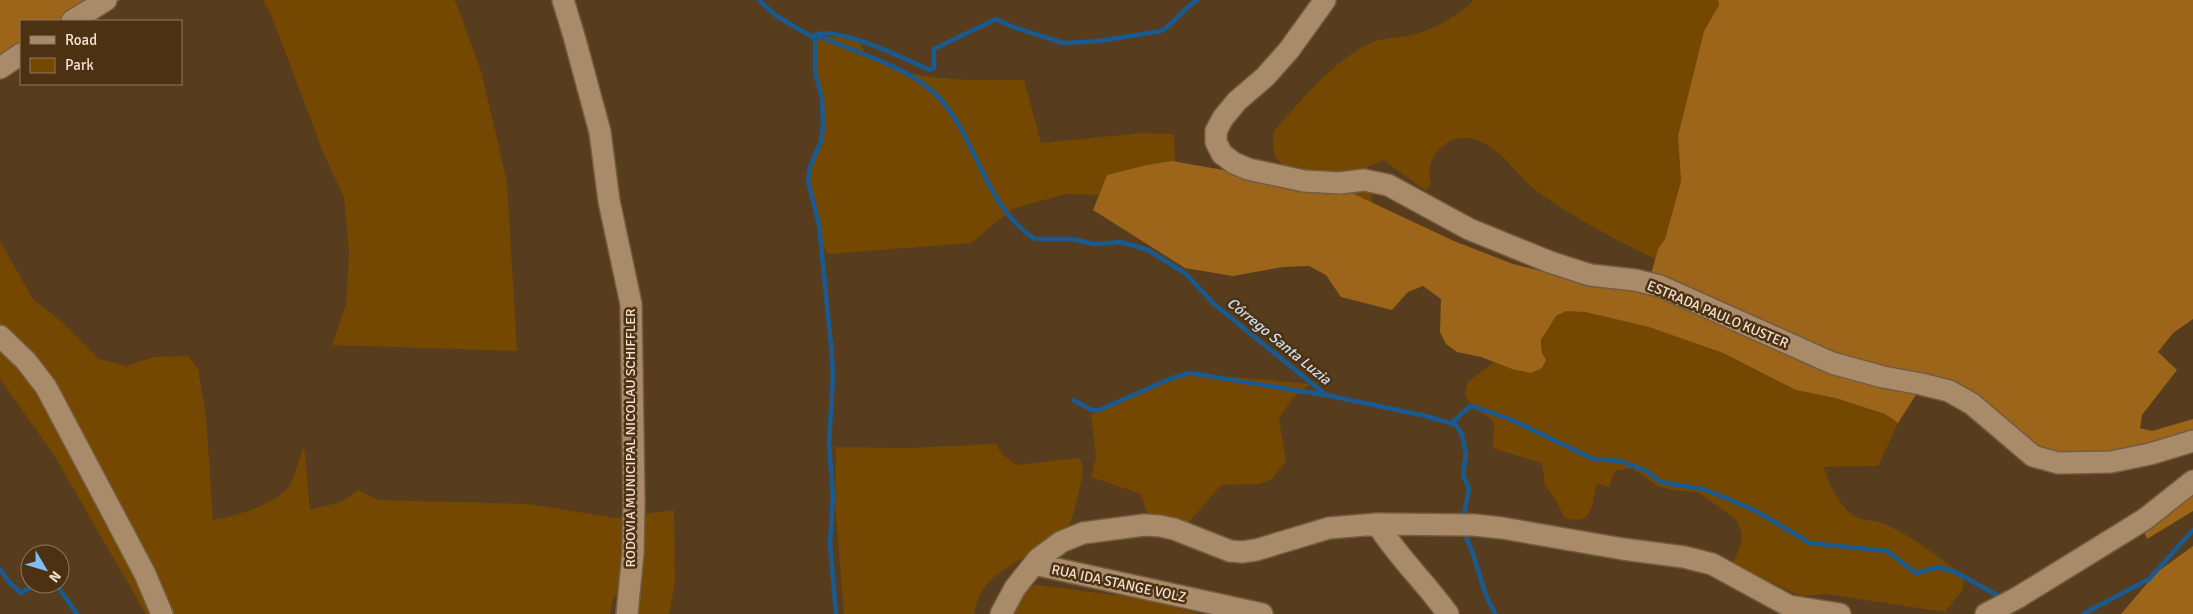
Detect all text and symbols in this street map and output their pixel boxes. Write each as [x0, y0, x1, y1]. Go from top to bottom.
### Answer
legend [20, 20, 182, 85]
text: Road [65, 31, 97, 49]
text: Park [65, 56, 94, 74]
street label: ESTRADA PAULO KUSTER [1645, 277, 1791, 352]
water label: Córrego Santa Luzia [1223, 294, 1335, 389]
street label: RODOVIA MUNICIPAL NICOLAU SCHIFFLER [622, 309, 639, 567]
north arrow [20, 544, 70, 594]
street label: RUA IDA STANGE VOLZ [1050, 561, 1188, 606]
text: N [45, 568, 65, 586]

